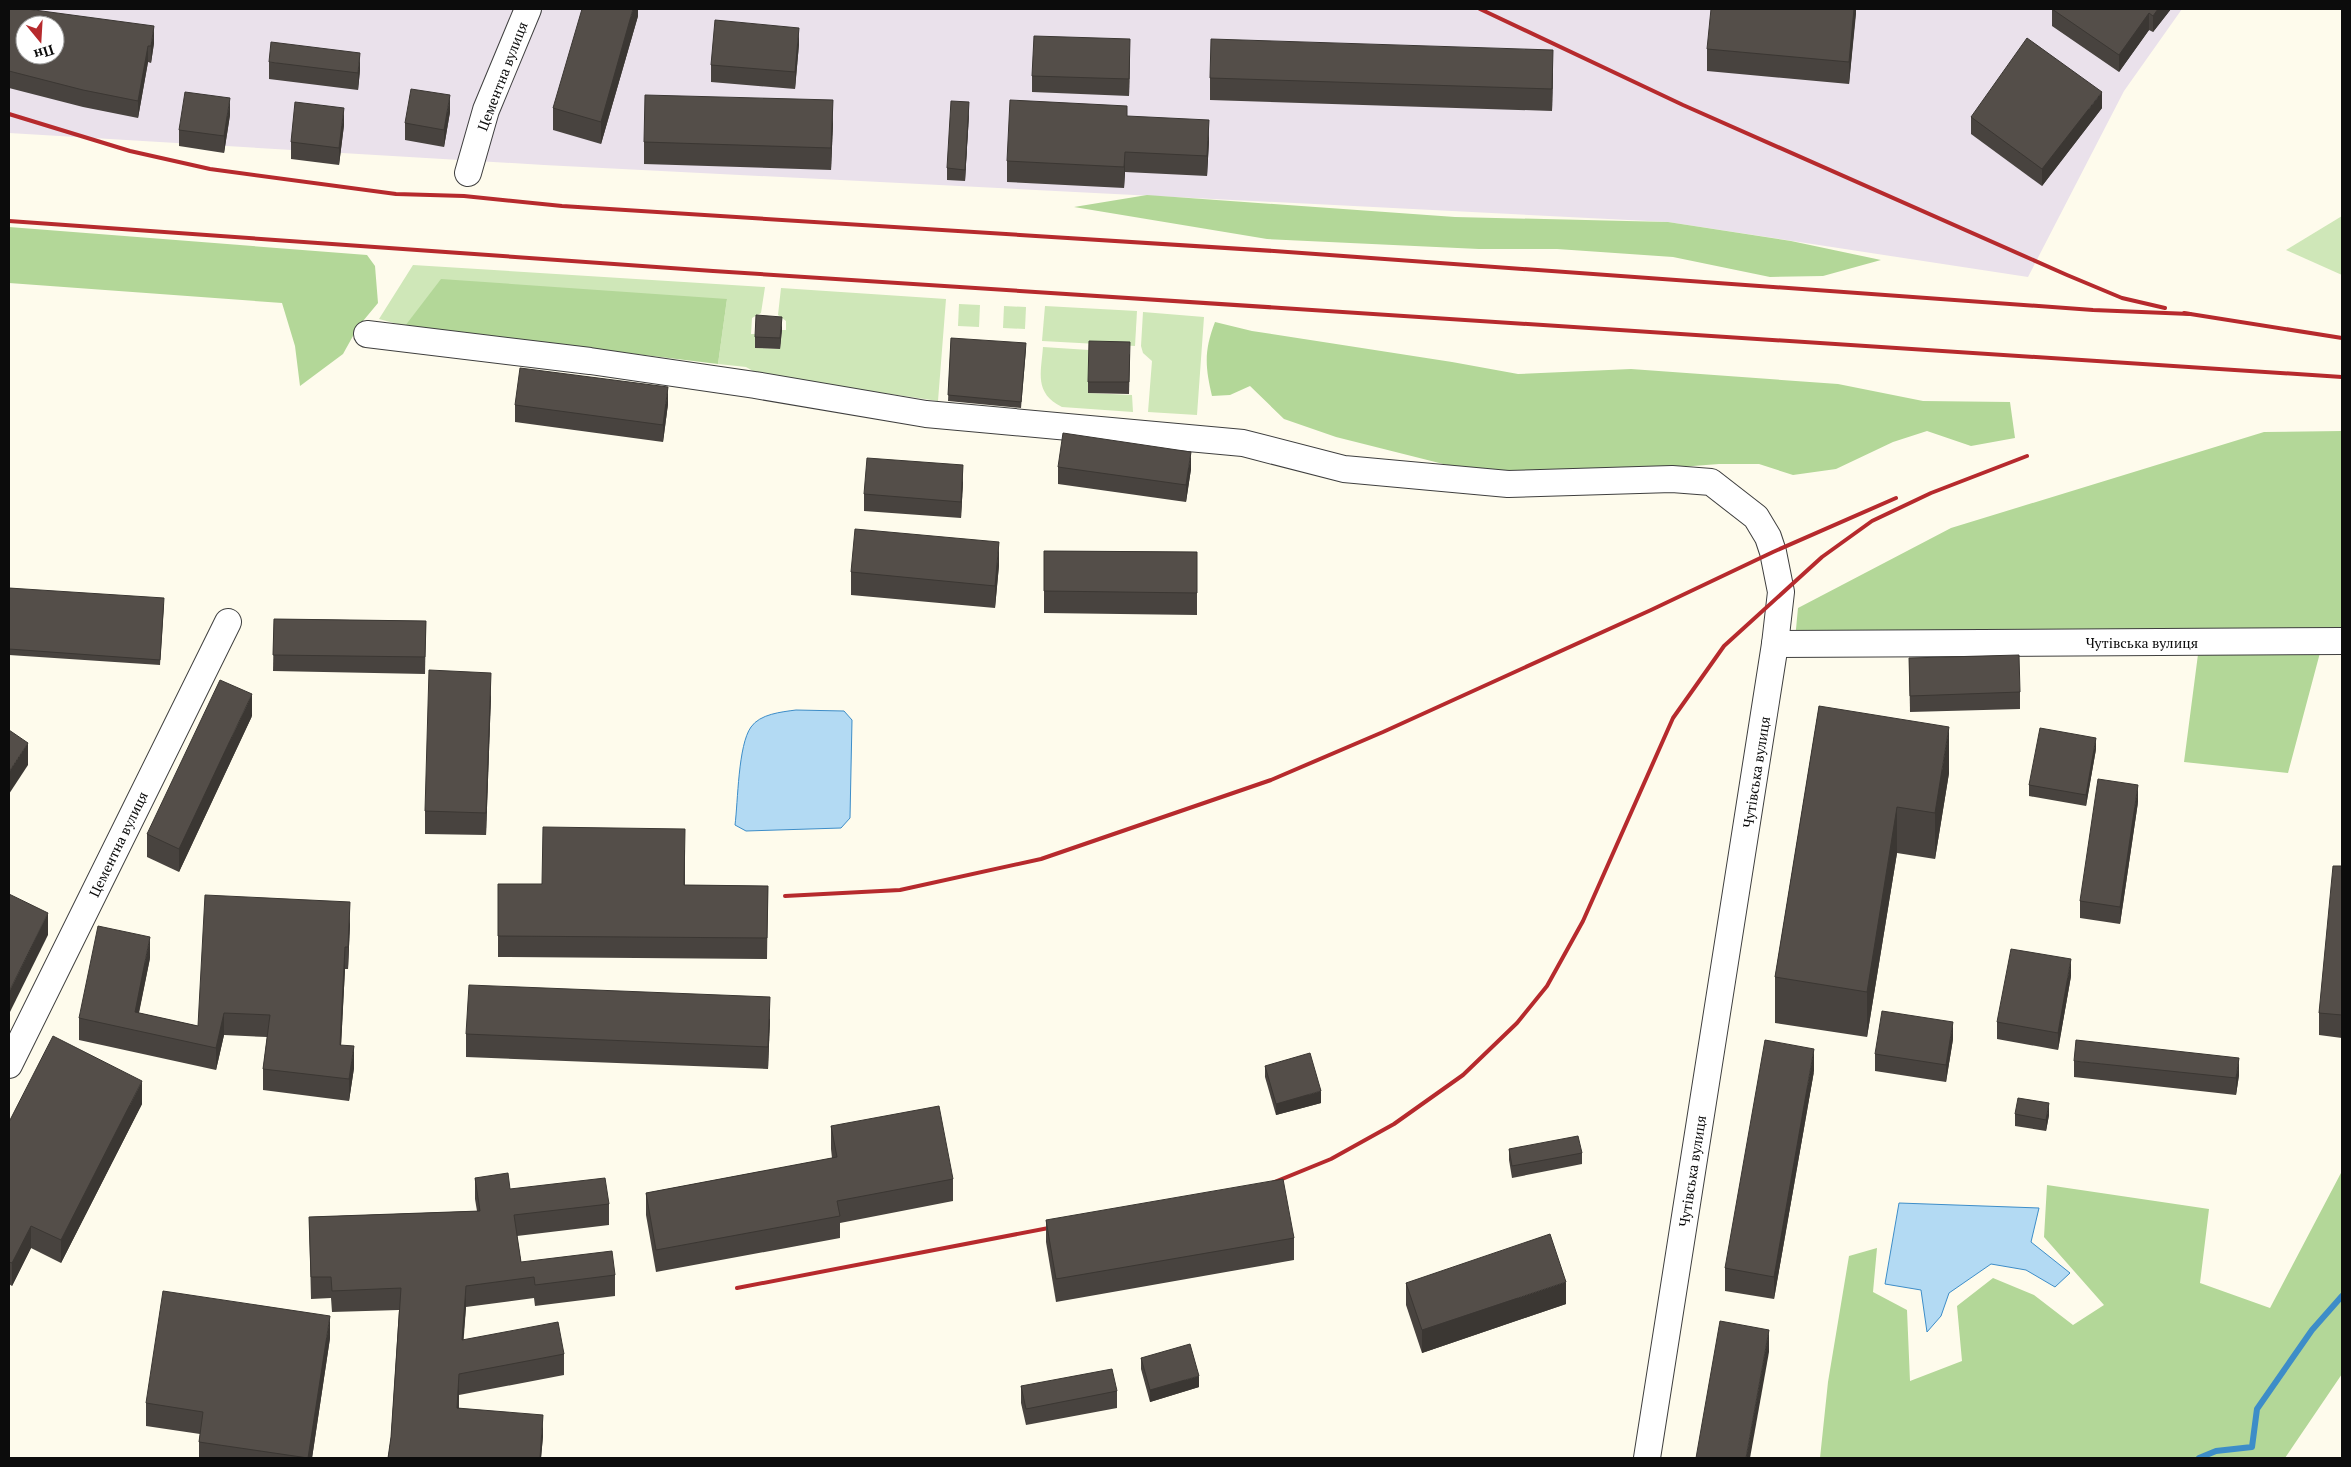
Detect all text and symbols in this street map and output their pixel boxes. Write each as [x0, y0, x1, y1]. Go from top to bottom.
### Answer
north arrow [15, 15, 65, 65]
street label: Цементна вулиця [472, 19, 532, 133]
text: Пн [32, 41, 57, 65]
street label: Чутівська вулиця [2086, 633, 2198, 652]
street label: Чутівська вулиця [1738, 715, 1774, 829]
street label: Цементна вулиця [84, 788, 152, 900]
street label: Чутівська вулиця [1674, 1114, 1710, 1228]

